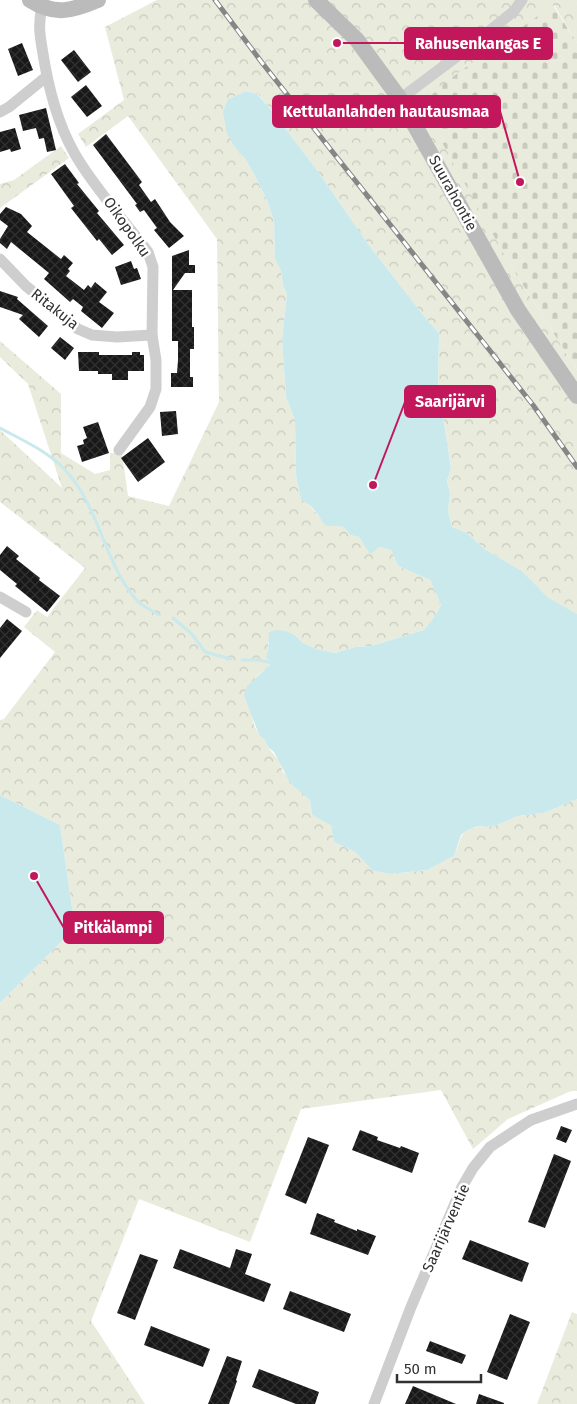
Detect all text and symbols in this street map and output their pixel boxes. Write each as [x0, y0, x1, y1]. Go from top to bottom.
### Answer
callout: Rahusenkangas E [405, 28, 552, 59]
text: Rahusenkangas E [415, 34, 541, 53]
callout: Kettulanlahden hautausmaa [273, 96, 500, 127]
text: Kettulanlahden hautausmaa [283, 102, 490, 121]
street label: Suurahontie [425, 152, 481, 234]
street label: Oikopolku [100, 193, 154, 261]
street label: Ritakuja [28, 285, 82, 333]
callout: Saarijärvi [405, 386, 495, 417]
text: Saarijärvi [415, 392, 485, 411]
callout: Pitkälampi [64, 912, 163, 943]
text: Pitkälampi [74, 918, 152, 937]
street label: Saarijärventie [419, 1181, 473, 1275]
scale bar [397, 1352, 481, 1384]
text: 50 m [404, 1360, 437, 1378]

